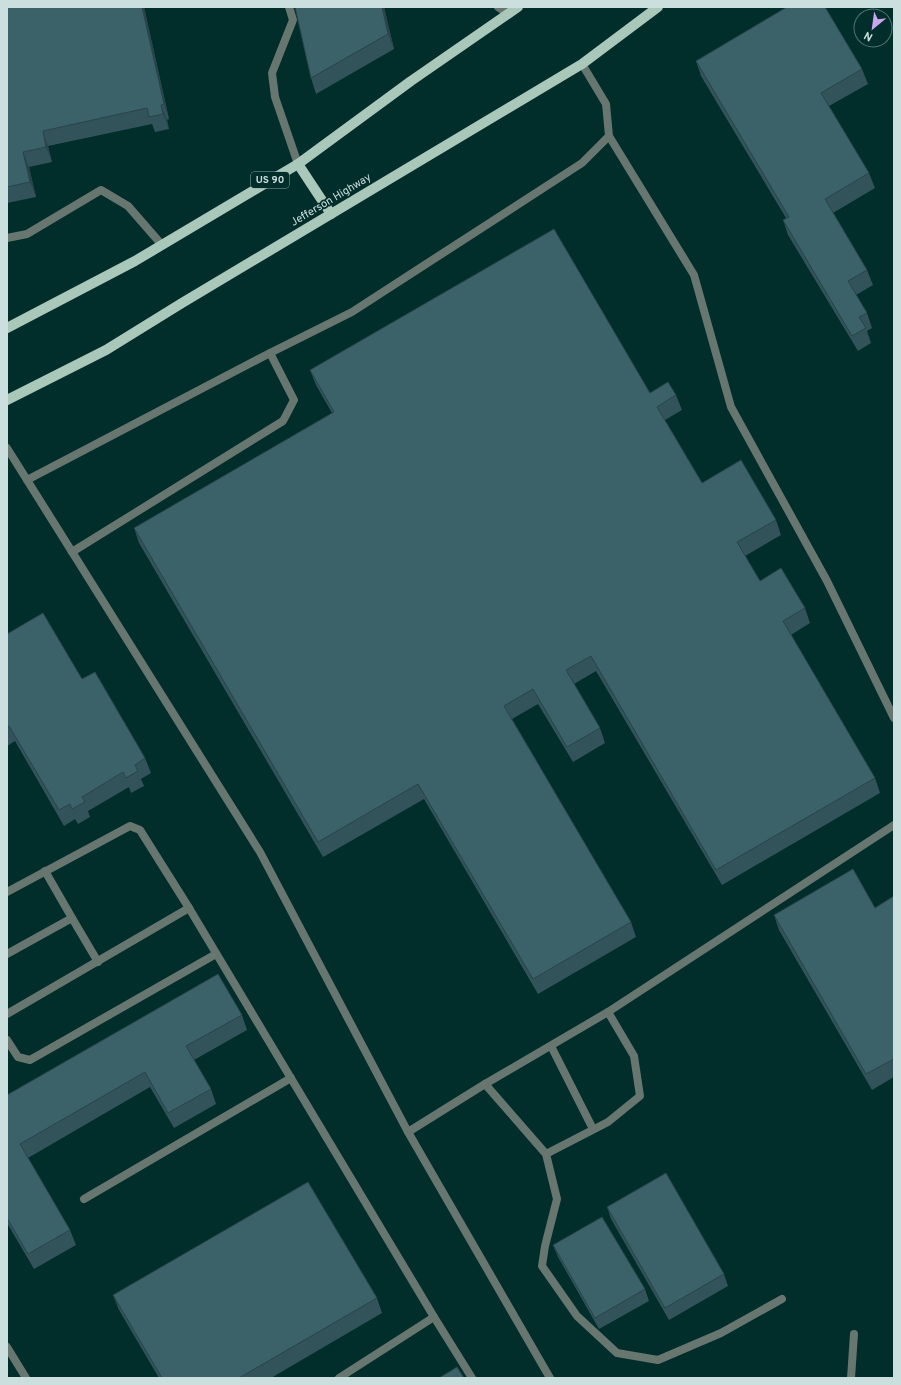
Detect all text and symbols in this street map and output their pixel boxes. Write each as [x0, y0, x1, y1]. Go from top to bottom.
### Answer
north arrow [853, 8, 893, 48]
text: N [862, 28, 875, 44]
street label: Jefferson Highway [288, 170, 374, 230]
road number: US 90 [251, 172, 289, 188]

